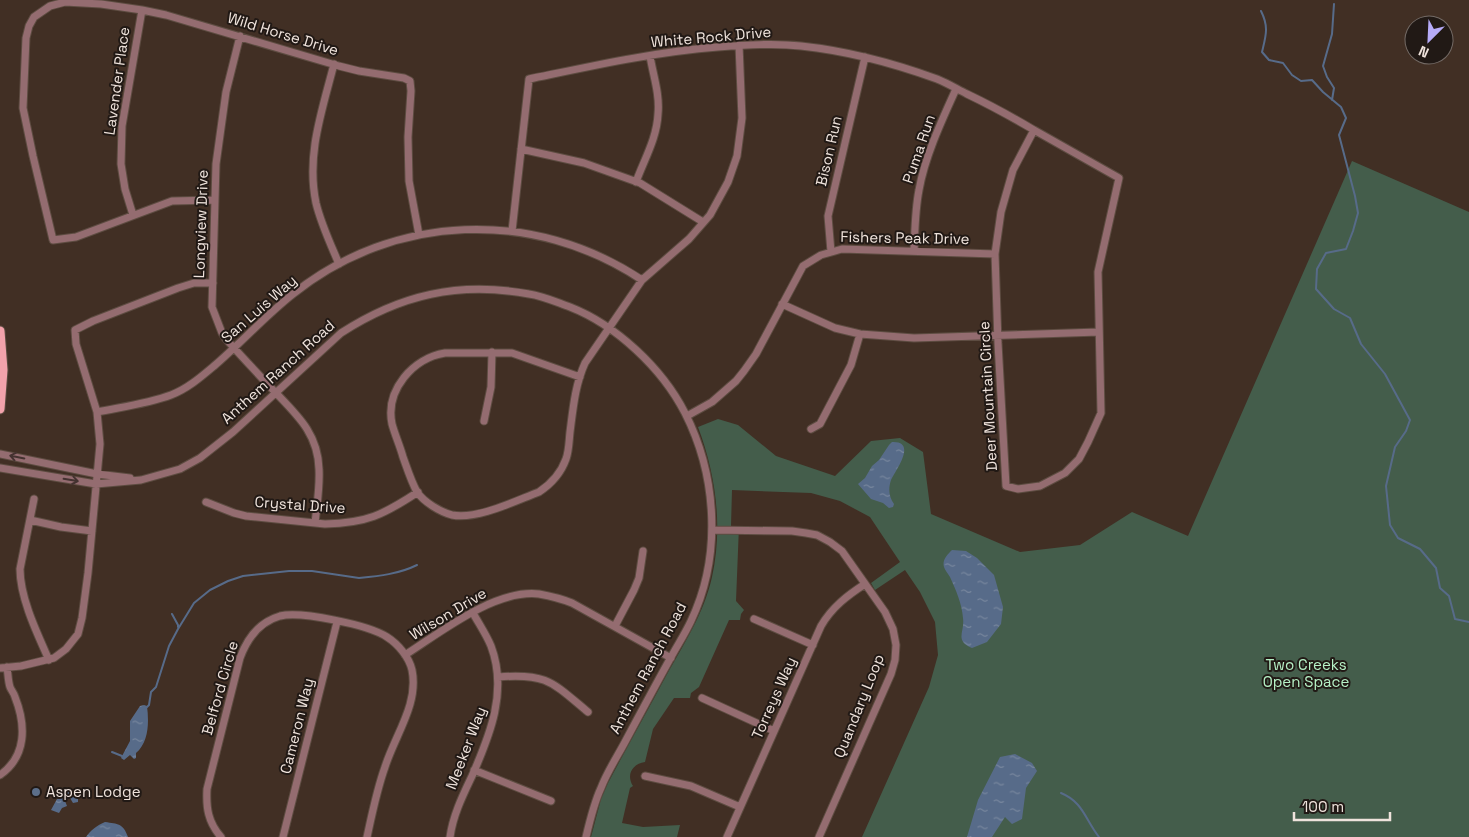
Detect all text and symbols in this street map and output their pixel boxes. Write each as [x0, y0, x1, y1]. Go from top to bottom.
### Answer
street label: Wild Horse Drive [225, 8, 341, 59]
north arrow [1404, 15, 1454, 65]
street label: White Rock Drive [650, 22, 772, 51]
street label: Lavender Place [99, 25, 134, 136]
text: N [1416, 42, 1432, 62]
street label: Puma Run [898, 112, 939, 186]
street label: Bison Run [811, 114, 846, 188]
street label: Longview Drive [189, 169, 212, 279]
street label: Fishers Peak Drive [840, 227, 970, 248]
street label: San Luis Way [217, 271, 300, 347]
street label: Anthem Ranch Road [217, 316, 338, 428]
street label: Deer Mountain Circle [974, 320, 1001, 471]
one-way arrow [9, 452, 25, 462]
one-way arrow [63, 476, 79, 486]
street label: Crystal Drive [254, 492, 346, 517]
street label: Wilson Drive [406, 583, 490, 644]
street label: Anthem Ranch Road [605, 599, 690, 737]
street label: Belford Circle [197, 638, 242, 737]
street label: Quandary Loop [829, 651, 888, 761]
street label: Torreys Way [747, 654, 800, 742]
park label: Two Creeks Open Space [1263, 655, 1349, 691]
street label: Cameron Way [275, 676, 318, 776]
street label: Meeker Way [441, 704, 490, 792]
place label: Aspen Lodge [46, 782, 141, 801]
marker: Aspen Lodge [30, 786, 42, 798]
scale bar [1294, 790, 1390, 822]
text: 100 m [1302, 797, 1344, 816]

